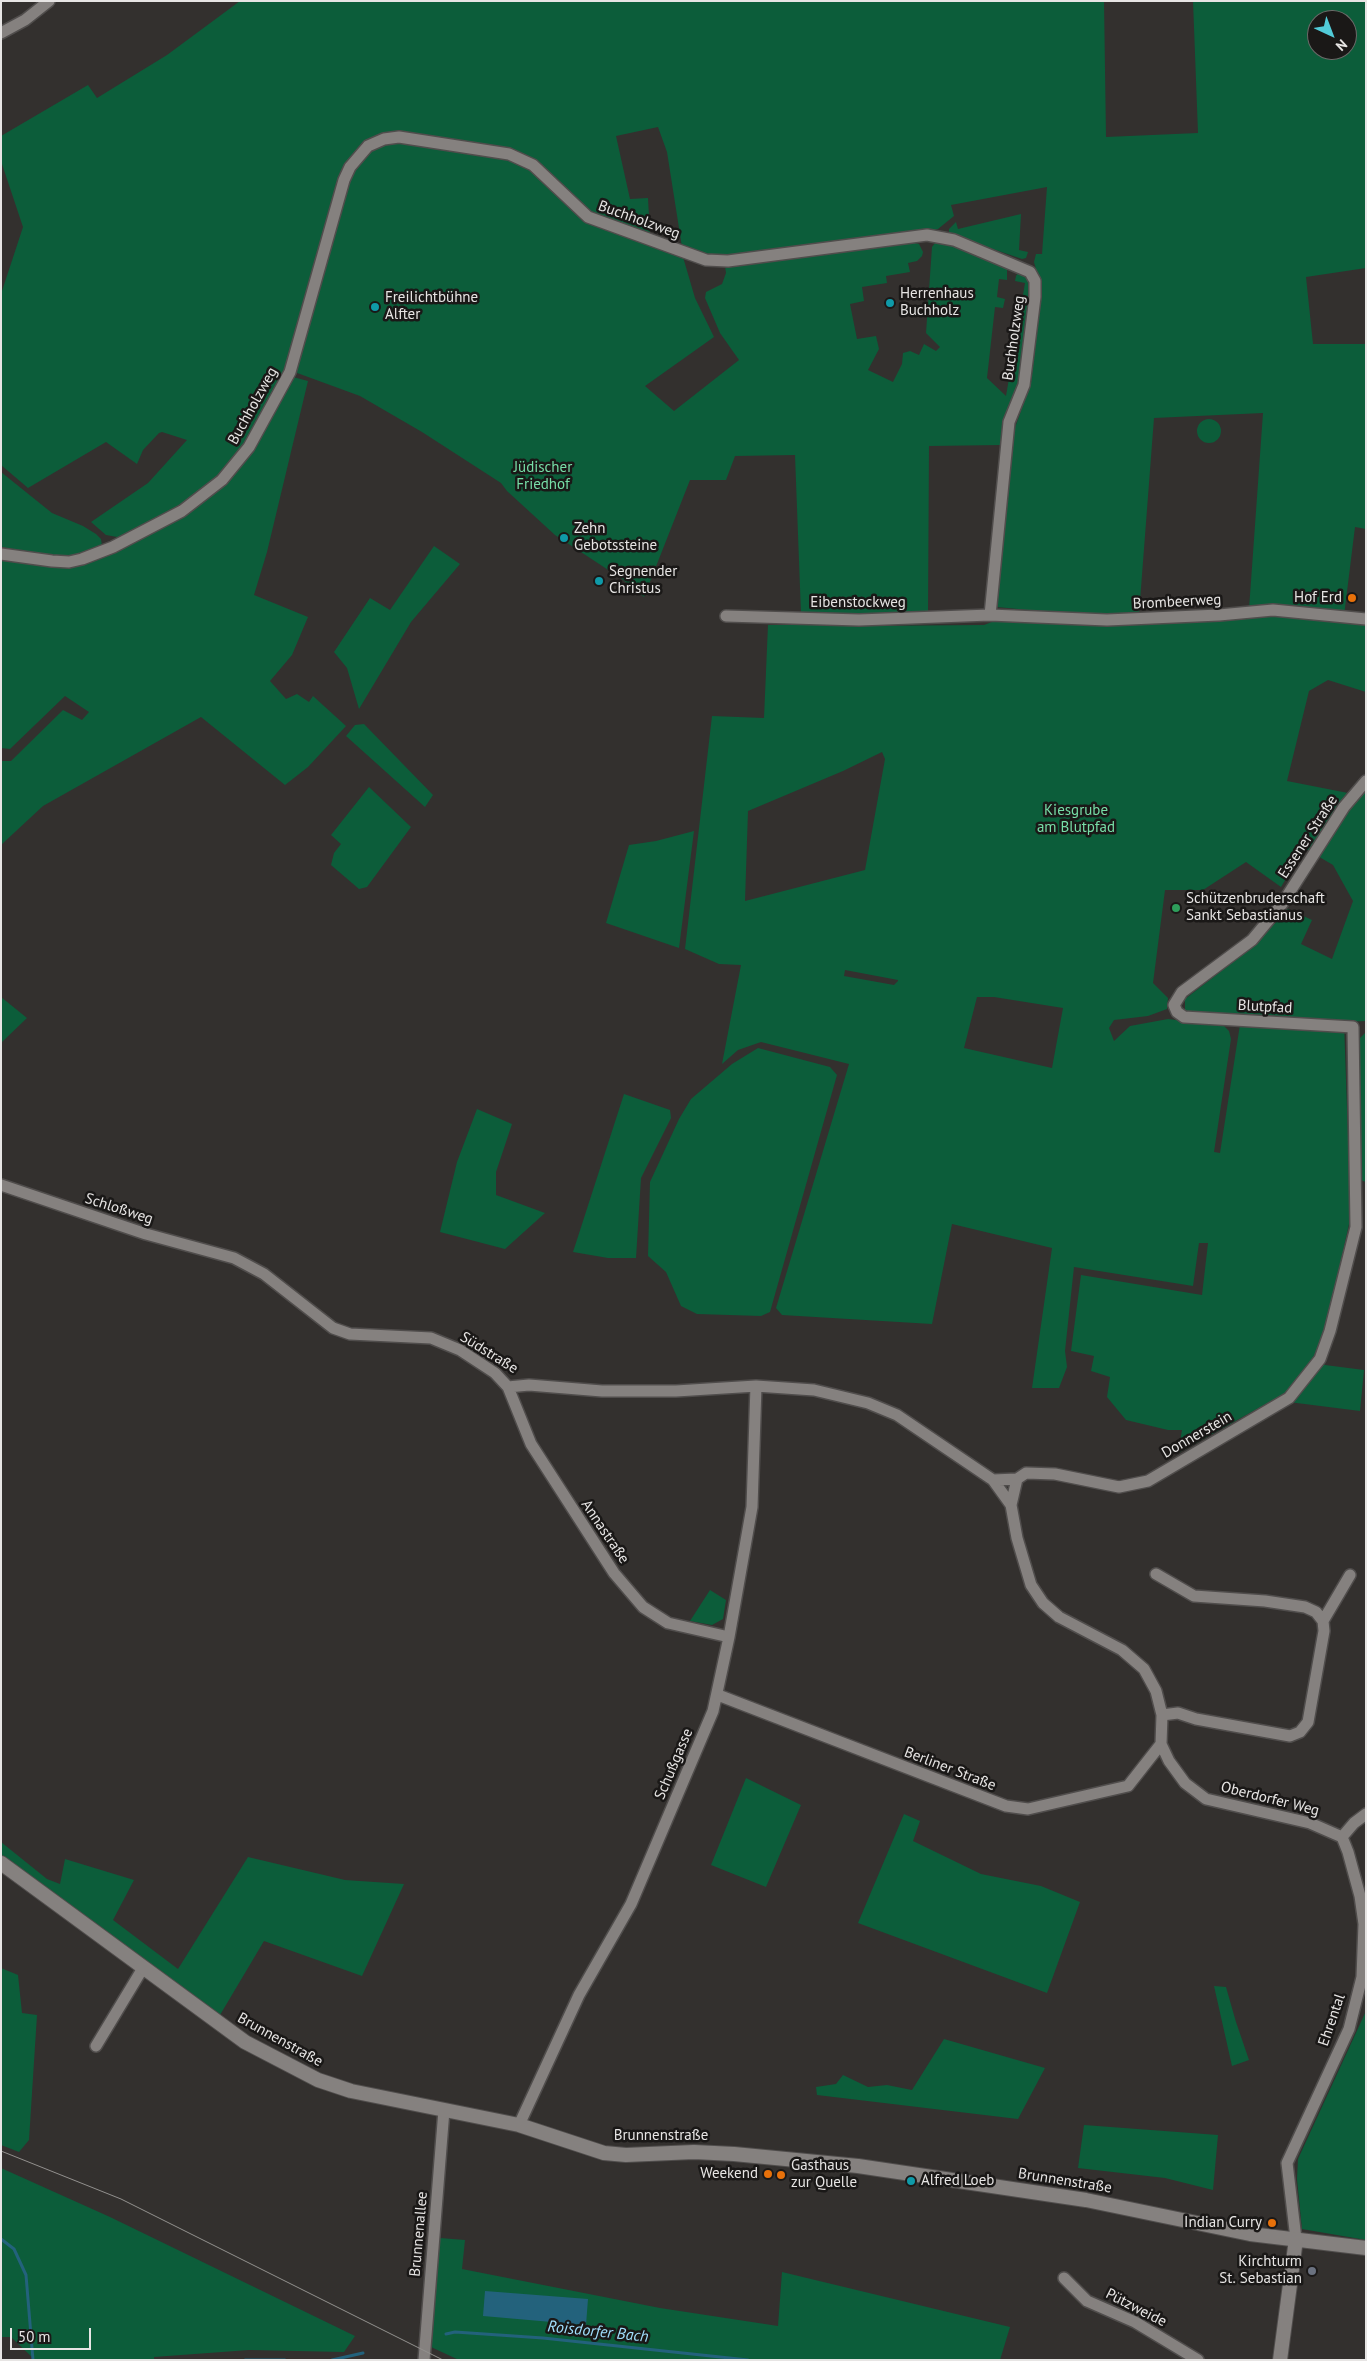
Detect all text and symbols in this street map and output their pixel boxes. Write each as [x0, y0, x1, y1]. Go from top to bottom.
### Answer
north arrow [1307, 10, 1357, 60]
text: N [1332, 36, 1351, 55]
street label: Buchholzweg [596, 197, 682, 243]
place label: Herrenhaus Buchholz [900, 285, 974, 320]
place label: Freilichtbühne Alfter [385, 289, 478, 324]
street label: Buchholzweg [999, 294, 1029, 382]
marker: Herrenhaus Buchholz [884, 297, 896, 309]
marker: Freilichtbühne Alfter [369, 301, 381, 313]
street label: Buchholzweg [224, 364, 282, 448]
park label: Jüdischer Friedhof [514, 459, 572, 494]
place label: Zehn Gebotssteine [574, 520, 657, 555]
marker: Zehn Gebotssteine [558, 532, 570, 544]
place label: Segnender Christus [609, 563, 677, 598]
marker: Segnender Christus [593, 575, 605, 587]
place label: Hof Erd [1294, 589, 1342, 607]
street label: Brombeerweg [1132, 591, 1222, 613]
marker: Hof Erd [1346, 592, 1358, 604]
street label: Eibenstockweg [810, 594, 906, 612]
street label: Essener Straße [1274, 792, 1342, 882]
park label: Kiesgrube am Blutpfad [1037, 802, 1115, 837]
place label: Schützenbruderschaft Sankt Sebastianus [1186, 890, 1325, 925]
marker: Schützenbruderschaft Sankt Sebastianus [1170, 902, 1182, 914]
street label: Blutpfad [1237, 997, 1293, 1017]
street label: Schloßweg [83, 1190, 155, 1228]
street label: Südstraße [457, 1328, 521, 1378]
street label: Donnerstein [1159, 1408, 1235, 1462]
street label: Annastraße [577, 1497, 633, 1567]
street label: Schußgasse [651, 1726, 697, 1802]
street label: Berliner Straße [902, 1743, 998, 1795]
street label: Oberdorfer Weg [1219, 1778, 1321, 1820]
street label: Ehrental [1315, 1992, 1349, 2048]
street label: Brunnenstraße [234, 2009, 326, 2071]
street label: Brunnenstraße [614, 2127, 708, 2145]
place label: Gasthaus zur Quelle [791, 2157, 857, 2192]
place label: Weekend [700, 2165, 758, 2183]
street label: Brunnenstraße [1017, 2165, 1113, 2197]
marker: Weekend [762, 2168, 774, 2180]
marker: Gasthaus zur Quelle [775, 2169, 787, 2181]
place label: Alfred Loeb [921, 2172, 994, 2190]
marker: Alfred Loeb [905, 2175, 917, 2187]
street label: Brunnenallee [406, 2191, 432, 2277]
place label: Indian Curry [1184, 2214, 1262, 2232]
marker: Indian Curry [1266, 2217, 1278, 2229]
place label: Kirchturm St. Sebastian [1219, 2253, 1302, 2288]
marker: Kirchturm St. Sebastian [1306, 2265, 1318, 2277]
street label: Pützweide [1103, 2285, 1169, 2331]
water label: Roisdorfer Bach [547, 2317, 649, 2347]
scale bar [12, 2318, 94, 2350]
text: 50 m [18, 2327, 51, 2346]

